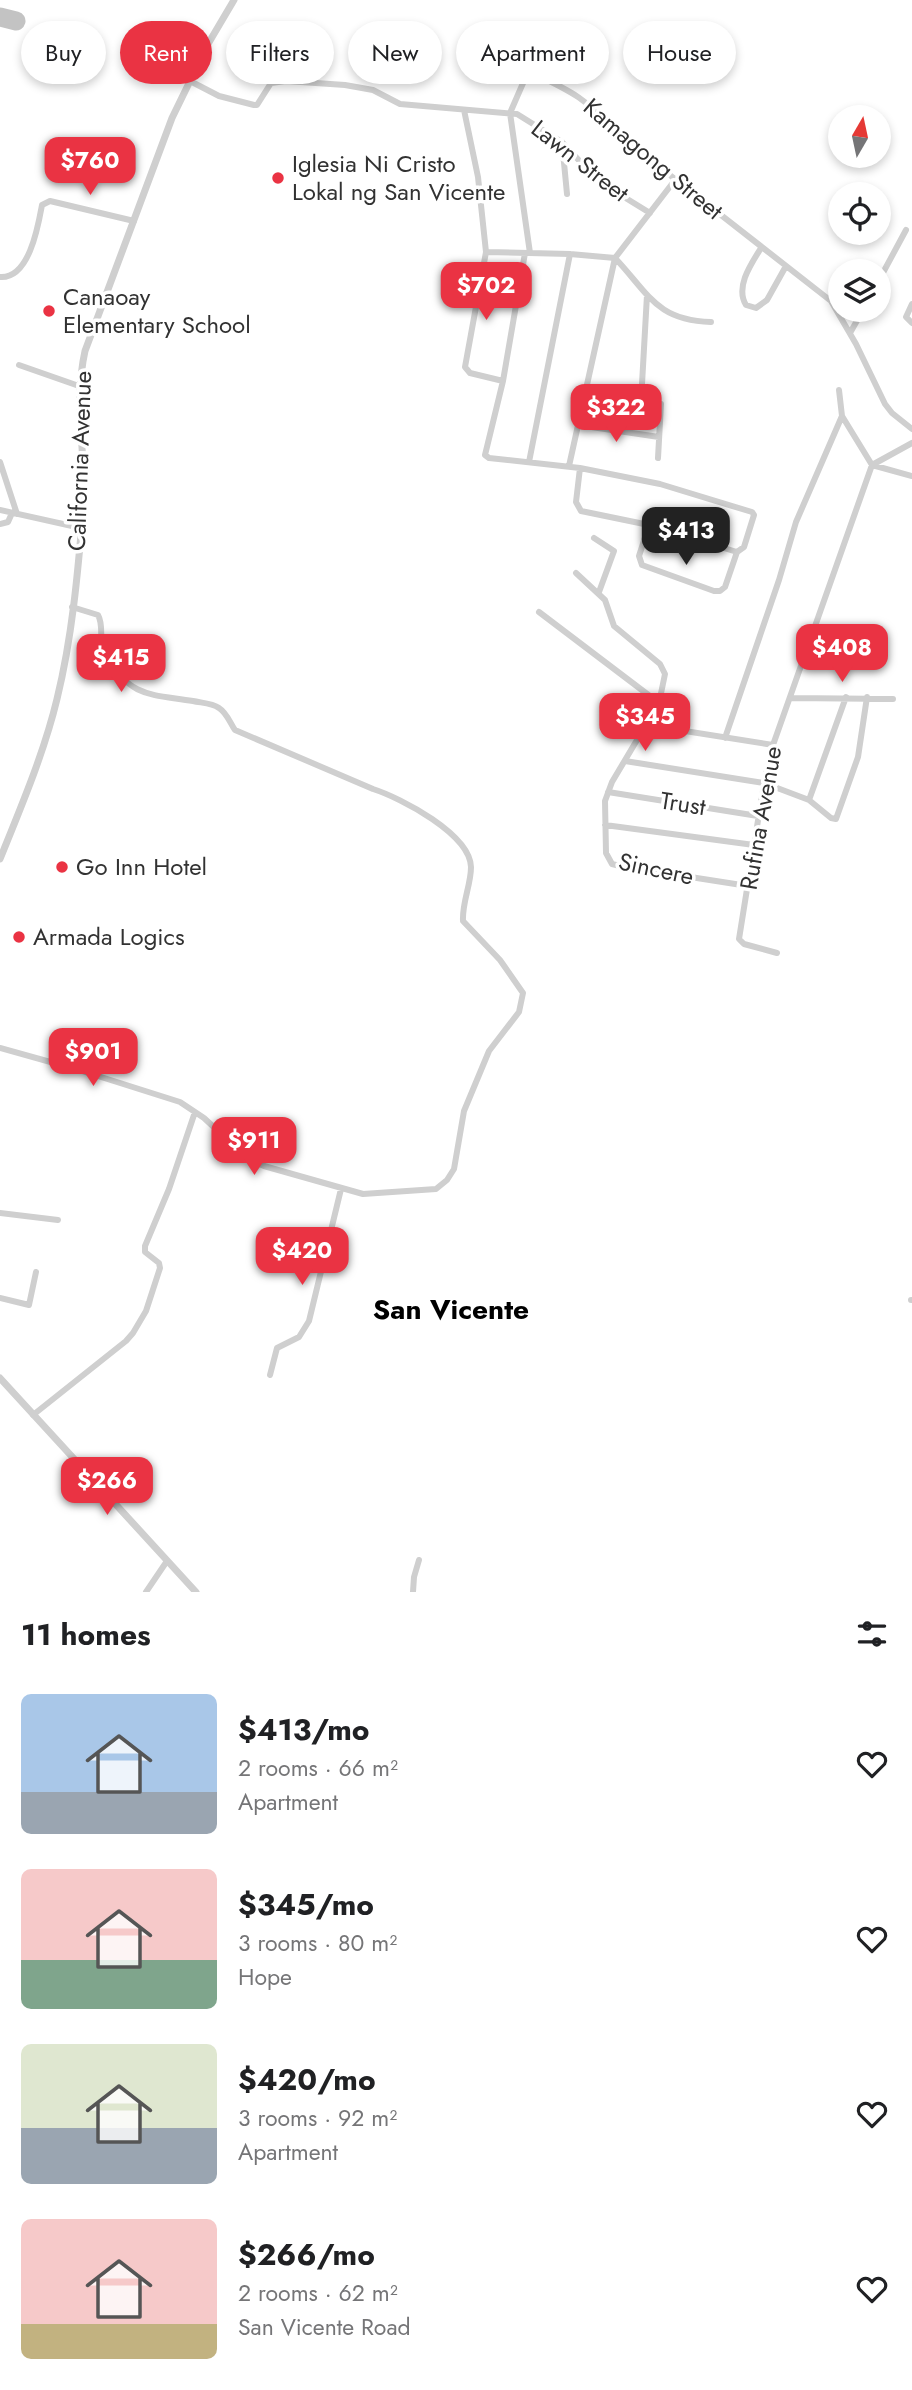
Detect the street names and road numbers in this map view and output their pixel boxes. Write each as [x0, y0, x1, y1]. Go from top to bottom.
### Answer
street label: Kamagong Street [576, 90, 731, 228]
street label: Lawn Street [524, 111, 637, 210]
street label: California Avenue [59, 370, 100, 552]
street label: Rufina Avenue [731, 743, 790, 892]
street label: Trust [658, 783, 709, 824]
street label: Sincere [615, 843, 697, 894]

